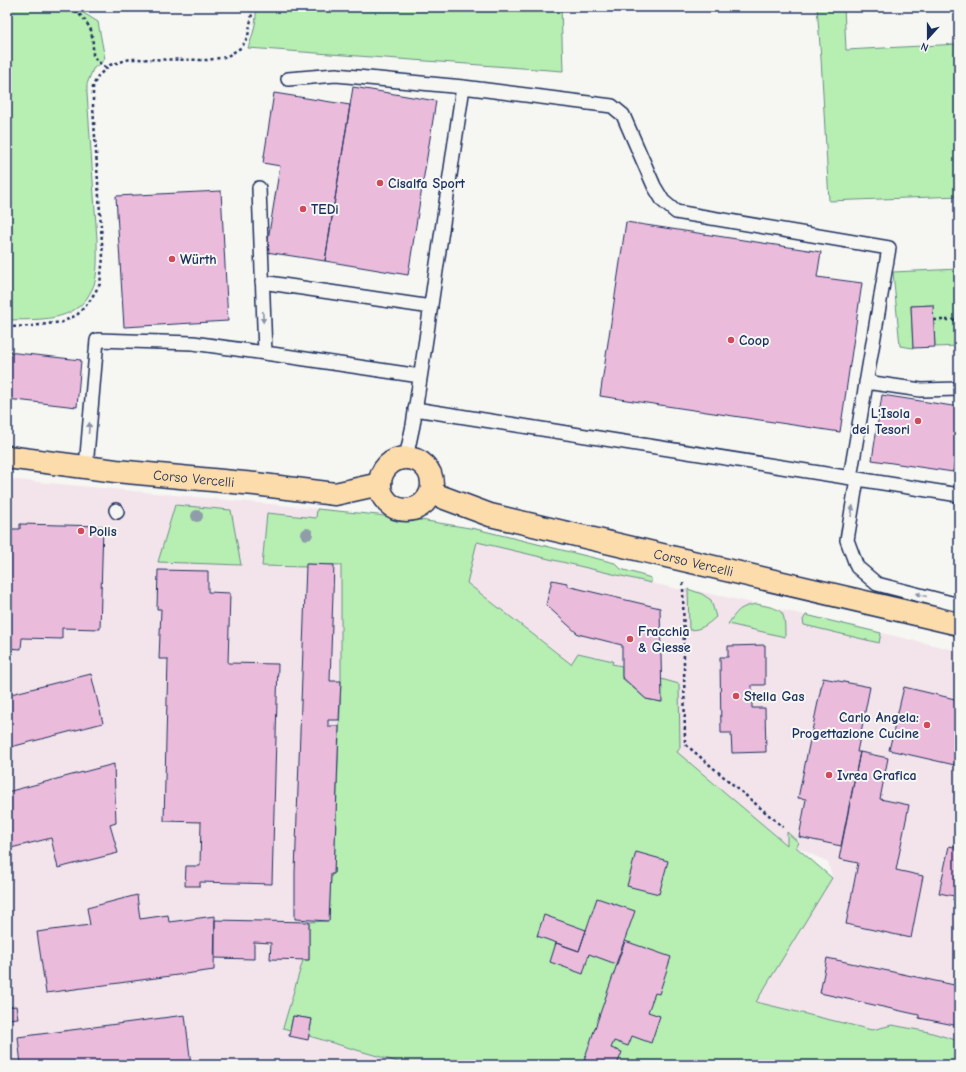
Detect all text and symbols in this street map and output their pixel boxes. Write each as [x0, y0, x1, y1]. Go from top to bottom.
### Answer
north arrow [908, 18, 948, 58]
text: N [919, 40, 930, 54]
place label: Cisalfa Sport [388, 175, 465, 192]
marker: Cisalfa Sport [375, 178, 385, 188]
place label: TEDi [311, 201, 339, 218]
marker: TEDi [298, 204, 308, 214]
place label: Würth [180, 251, 217, 268]
marker: Würth [167, 254, 177, 264]
one-way arrow [260, 311, 267, 323]
place label: Coop [739, 332, 769, 349]
marker: Coop [726, 335, 736, 345]
place label: L'Isola dei Tesori [852, 405, 910, 438]
marker: L'Isola dei Tesori [913, 416, 923, 426]
one-way arrow [86, 422, 92, 434]
street label: Corso Vercelli [152, 467, 235, 491]
one-way arrow [849, 505, 855, 517]
place label: Polis [89, 523, 117, 540]
marker: Polis [76, 526, 86, 536]
street label: Corso Vercelli [652, 545, 735, 580]
one-way arrow [915, 592, 927, 598]
place label: Fracchia & Giesse [638, 623, 691, 656]
marker: Fracchia & Giesse [625, 634, 635, 644]
place label: Stella Gas [744, 688, 804, 705]
marker: Stella Gas [731, 691, 741, 701]
place label: Carlo Angela: Progettazione Cucine [792, 709, 919, 742]
marker: Carlo Angela: Progettazione Cucine [922, 720, 932, 730]
place label: Ivrea Grafica [837, 767, 917, 784]
marker: Ivrea Grafica [824, 770, 834, 780]

